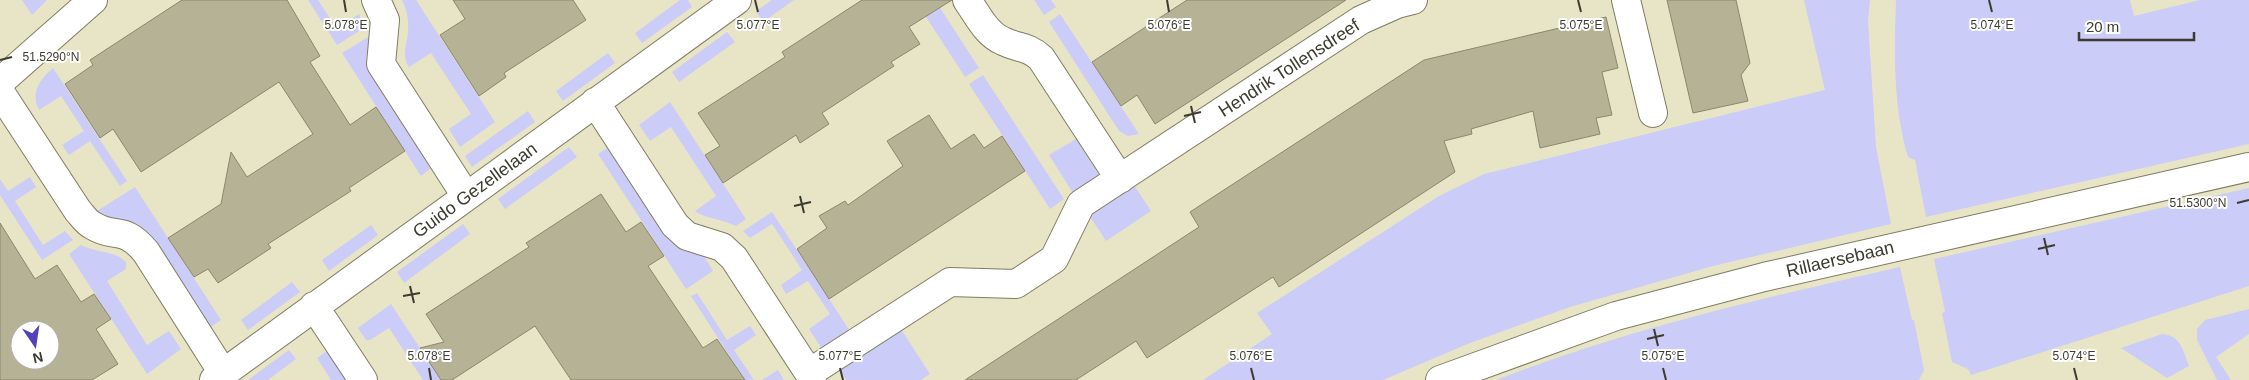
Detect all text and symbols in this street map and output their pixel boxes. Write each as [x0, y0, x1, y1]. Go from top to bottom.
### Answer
scale bar [2079, 10, 2194, 42]
street label: Hendrik Tollensdreef [1215, 14, 1364, 121]
text: 5.078°E [325, 18, 367, 32]
text: 5.077°E [737, 18, 779, 32]
text: 5.076°E [1148, 18, 1190, 32]
text: 5.075°E [1560, 18, 1602, 32]
text: 5.074°E [1971, 18, 2013, 32]
text: 20 m [2086, 18, 2119, 35]
text: 51.5290°N [23, 50, 79, 64]
street label: Guido Gezellelaan [409, 138, 541, 242]
text: 51.5300°N [2170, 196, 2226, 210]
street label: Rillaersebaan [1784, 237, 1896, 281]
north arrow [10, 320, 60, 370]
text: N [31, 349, 45, 367]
text: 5.078°E [408, 349, 450, 363]
text: 5.077°E [819, 349, 861, 363]
text: 5.076°E [1230, 349, 1272, 363]
text: 5.075°E [1642, 349, 1684, 363]
text: 5.074°E [2053, 349, 2095, 363]

